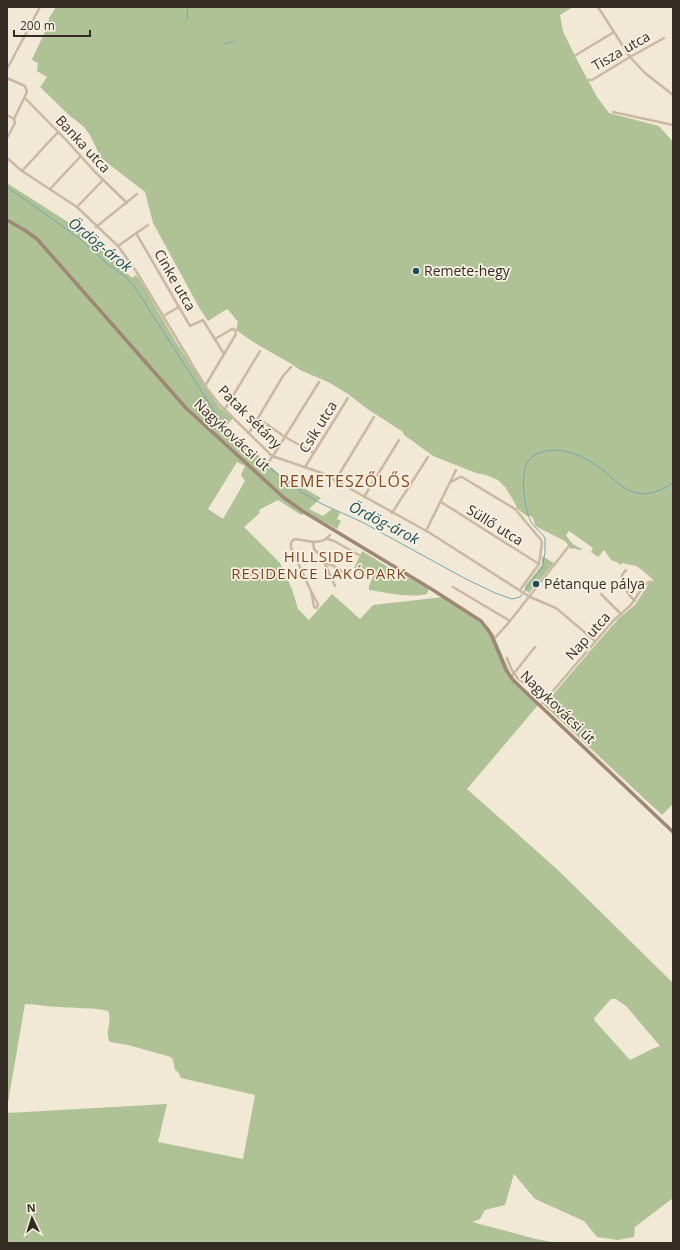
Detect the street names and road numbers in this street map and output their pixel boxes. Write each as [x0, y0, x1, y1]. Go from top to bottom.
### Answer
street label: Tisza utca [588, 26, 653, 75]
street label: Banka utca [52, 111, 115, 177]
street label: Cinke utca [150, 246, 201, 314]
street label: Patak sétány [214, 381, 287, 453]
street label: Nagykovácsi út [190, 394, 275, 475]
street label: Csík utca [294, 397, 341, 456]
street label: Süllő utca [463, 500, 527, 549]
street label: Nap utca [561, 608, 614, 664]
street label: Nagykovácsi út [517, 666, 600, 747]

